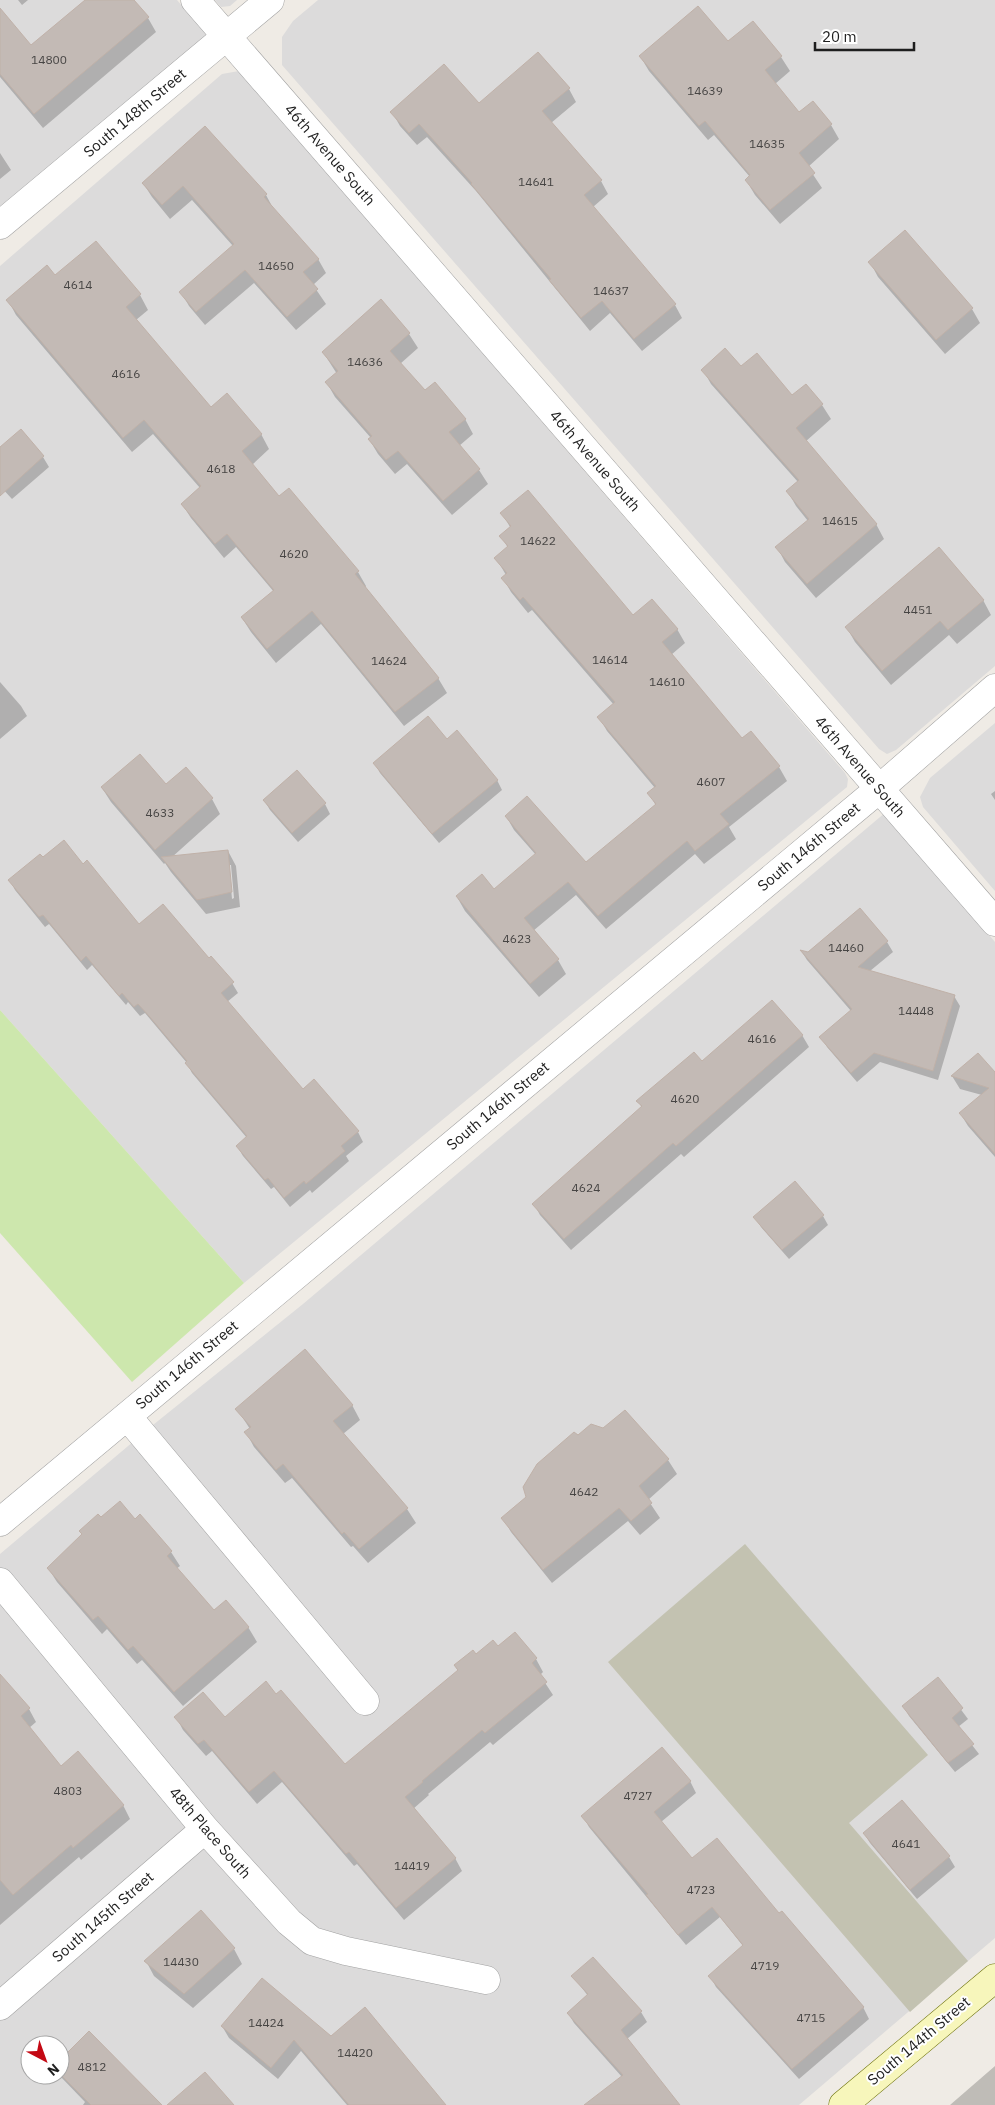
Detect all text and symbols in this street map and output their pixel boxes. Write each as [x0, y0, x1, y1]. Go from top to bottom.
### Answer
scale bar [815, 20, 914, 52]
text: 20 m [822, 27, 857, 46]
house number: 14800 [31, 52, 67, 67]
street label: South 148th Street [79, 64, 190, 161]
house number: 14639 [687, 83, 723, 98]
street label: 46th Avenue South [281, 100, 380, 209]
house number: 14635 [749, 136, 785, 151]
house number: 14641 [518, 174, 554, 189]
house number: 14650 [258, 258, 294, 273]
house number: 4614 [64, 277, 92, 292]
house number: 14637 [593, 283, 629, 298]
house number: 14636 [347, 354, 383, 369]
house number: 4616 [112, 366, 140, 381]
street label: 46th Avenue South [546, 406, 645, 515]
house number: 4618 [207, 461, 235, 476]
house number: 14615 [822, 513, 858, 528]
house number: 14622 [520, 533, 556, 548]
house number: 4620 [280, 546, 308, 561]
house number: 4451 [904, 602, 932, 617]
house number: 14614 [592, 652, 628, 667]
house number: 14624 [371, 653, 407, 668]
house number: 14610 [649, 674, 685, 689]
street label: 46th Avenue South [811, 712, 910, 821]
house number: 4607 [697, 774, 725, 789]
street label: South 146th Street [753, 798, 864, 895]
house number: 4633 [146, 805, 174, 820]
house number: 4623 [503, 931, 531, 946]
house number: 14460 [828, 940, 864, 955]
house number: 14448 [898, 1003, 934, 1018]
house number: 4616 [748, 1031, 776, 1046]
street label: South 146th Street [442, 1057, 553, 1154]
house number: 4620 [671, 1091, 699, 1106]
house number: 4624 [572, 1180, 600, 1195]
street label: South 146th Street [131, 1316, 242, 1413]
house number: 4642 [570, 1484, 598, 1499]
house number: 4803 [54, 1783, 82, 1798]
street label: 48th Place South [165, 1783, 255, 1882]
house number: 4727 [624, 1788, 652, 1803]
house number: 4641 [892, 1836, 920, 1851]
house number: 14419 [394, 1858, 430, 1873]
street label: South 145th Street [48, 1867, 157, 1966]
house number: 4723 [687, 1882, 715, 1897]
house number: 14430 [163, 1954, 199, 1969]
house number: 4719 [751, 1958, 779, 1973]
street label: South 144th Street [863, 1992, 974, 2089]
house number: 4715 [797, 2010, 825, 2025]
house number: 14424 [248, 2015, 284, 2030]
north arrow [20, 2035, 70, 2085]
house number: 14420 [337, 2045, 373, 2060]
house number: 4812 [78, 2059, 106, 2074]
text: N [44, 2060, 63, 2080]

